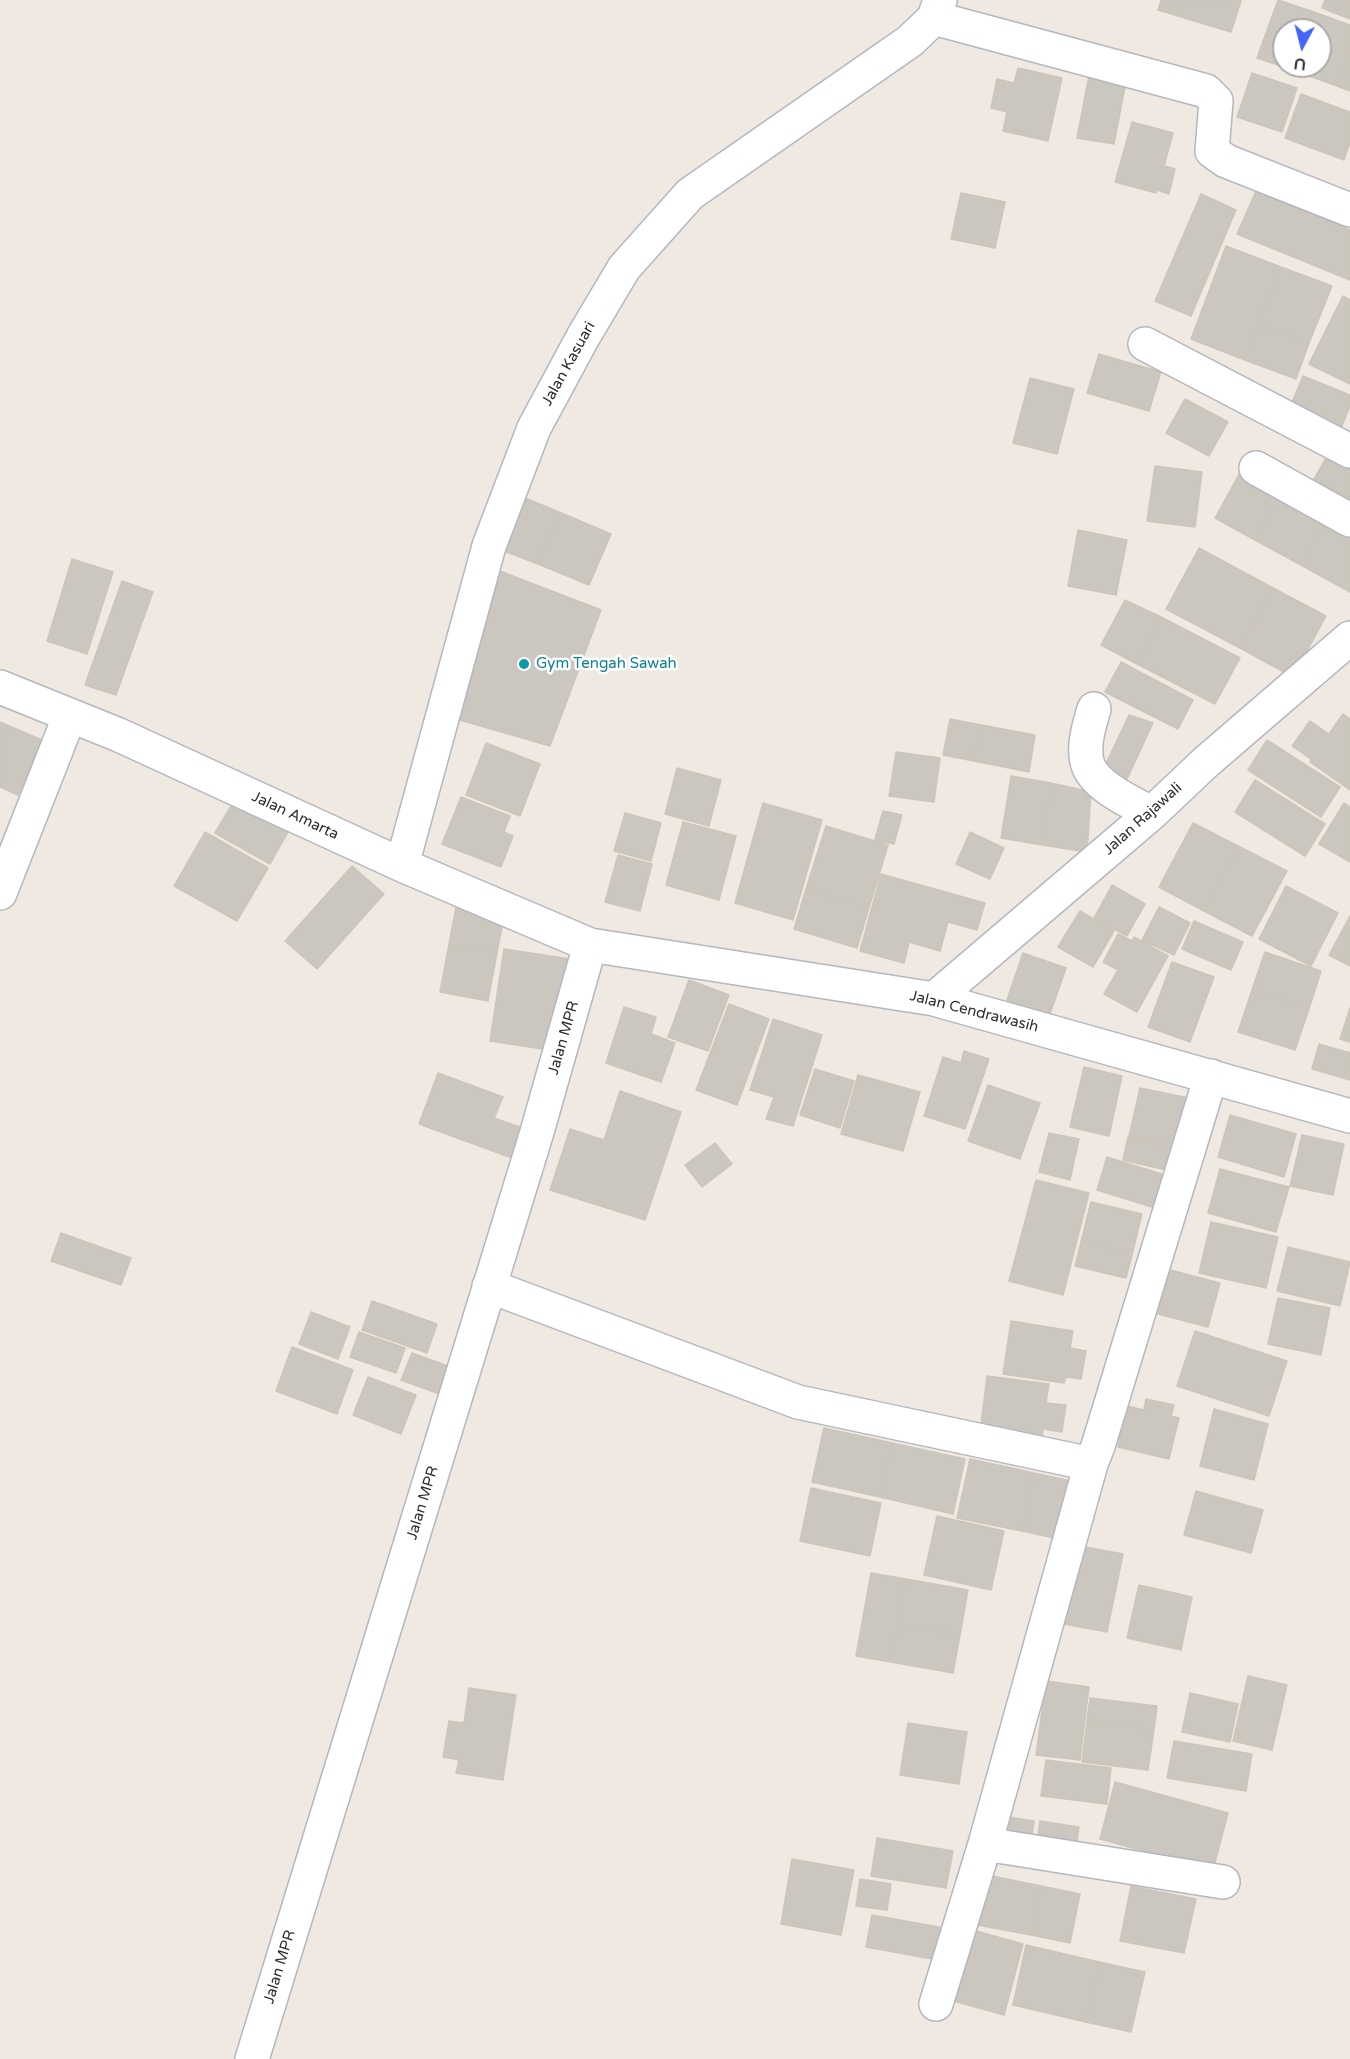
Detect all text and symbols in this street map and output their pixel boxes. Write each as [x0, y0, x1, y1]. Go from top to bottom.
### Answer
north arrow [1272, 18, 1332, 78]
text: U [1293, 53, 1307, 75]
street label: Jalan Kasuari [539, 319, 599, 409]
place label: Gym Tengah Sawah [536, 655, 677, 673]
marker: Gym Tengah Sawah [517, 657, 531, 671]
street label: Jalan Rajawali [1100, 779, 1186, 859]
street label: Jalan Amarta [249, 788, 341, 844]
street label: Jalan Cendrawasih [908, 987, 1040, 1037]
street label: Jalan MPR [545, 999, 583, 1077]
street label: Jalan MPR [403, 1464, 443, 1542]
street label: Jalan MPR [260, 1928, 300, 2006]

